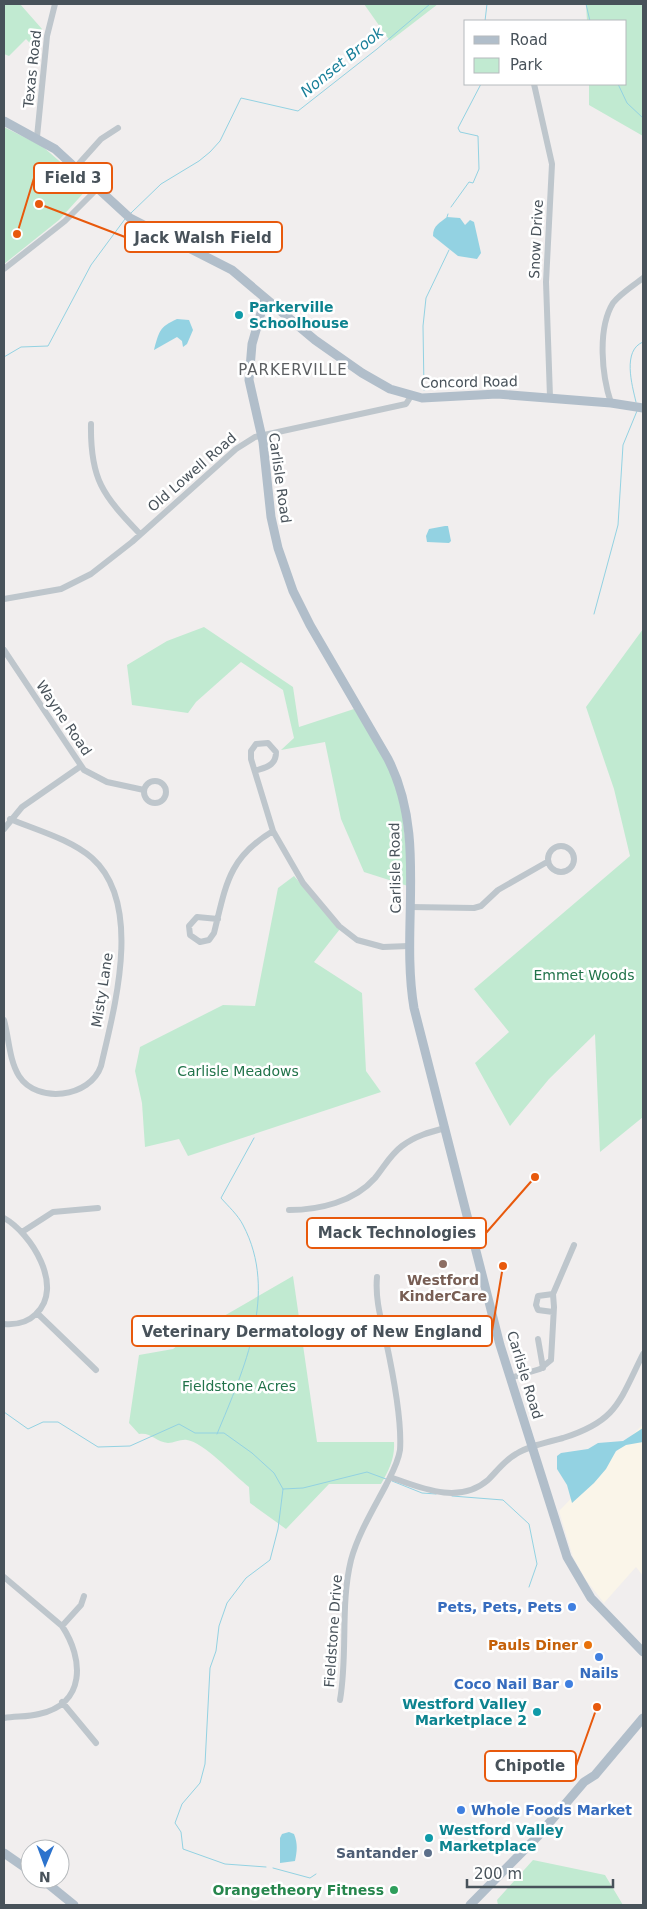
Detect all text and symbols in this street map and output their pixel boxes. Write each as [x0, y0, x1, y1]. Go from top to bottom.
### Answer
legend [464, 20, 627, 85]
water label: Nonset Brook [297, 22, 388, 101]
street label: Texas Road [20, 29, 44, 110]
text: Road [510, 31, 548, 49]
text: Park [510, 56, 543, 74]
callout: Field 3 [34, 163, 112, 193]
text: Field 3 [44, 169, 102, 187]
street label: Snow Drive [526, 199, 546, 279]
callout: Jack Walsh Field [125, 222, 282, 252]
text: Jack Walsh Field [133, 229, 272, 247]
place label: Parkerville Schoolhouse [249, 299, 349, 331]
marker: Parkerville Schoolhouse [233, 309, 245, 321]
district label: PARKERVILLE [238, 361, 348, 379]
street label: Concord Road [420, 373, 518, 391]
street label: Old Lowell Road [145, 429, 239, 515]
street label: Carlisle Road [266, 432, 294, 524]
street label: Wayne Road [33, 678, 95, 758]
street label: Carlisle Road [386, 822, 404, 914]
street label: Misty Lane [88, 952, 116, 1028]
park label: Emmet Woods [533, 967, 635, 983]
park label: Carlisle Meadows [177, 1063, 299, 1079]
callout: Mack Technologies [307, 1218, 486, 1248]
text: Mack Technologies [318, 1224, 476, 1242]
marker: Westford KinderCare [437, 1258, 449, 1270]
place label: Westford KinderCare [399, 1272, 487, 1304]
callout: Veterinary Dermatology of New England [132, 1316, 492, 1346]
text: Veterinary Dermatology of New England [142, 1323, 482, 1341]
street label: Carlisle Road [504, 1329, 546, 1421]
park label: Fieldstone Acres [182, 1378, 296, 1394]
street label: Fieldstone Drive [321, 1574, 345, 1688]
place label: Pets, Pets, Pets [437, 1599, 562, 1615]
marker: Pets, Pets, Pets [566, 1601, 578, 1613]
place label: Pauls Diner [488, 1637, 578, 1653]
marker: Pauls Diner [582, 1639, 594, 1651]
marker: Nails [593, 1651, 605, 1663]
place label: Nails [579, 1665, 619, 1681]
place label: Coco Nail Bar [454, 1676, 559, 1692]
marker: Coco Nail Bar [563, 1678, 575, 1690]
place label: Westford Valley Marketplace 2 [402, 1696, 527, 1728]
marker: Westford Valley Marketplace 2 [531, 1706, 543, 1718]
callout: Chipotle [485, 1751, 576, 1781]
text: Chipotle [495, 1757, 565, 1775]
place label: Whole Foods Market [471, 1802, 632, 1818]
marker: Whole Foods Market [455, 1804, 467, 1816]
place label: Westford Valley Marketplace [439, 1822, 564, 1854]
marker: Westford Valley Marketplace [423, 1832, 435, 1844]
north arrow [20, 1839, 70, 1889]
place label: Santander [336, 1845, 418, 1861]
marker: Santander [422, 1847, 434, 1859]
scale bar [467, 1856, 613, 1888]
text: 200 m [474, 1865, 522, 1883]
text: N [39, 1869, 51, 1885]
place label: Orangetheory Fitness [212, 1882, 384, 1898]
marker: Orangetheory Fitness [388, 1884, 400, 1896]

